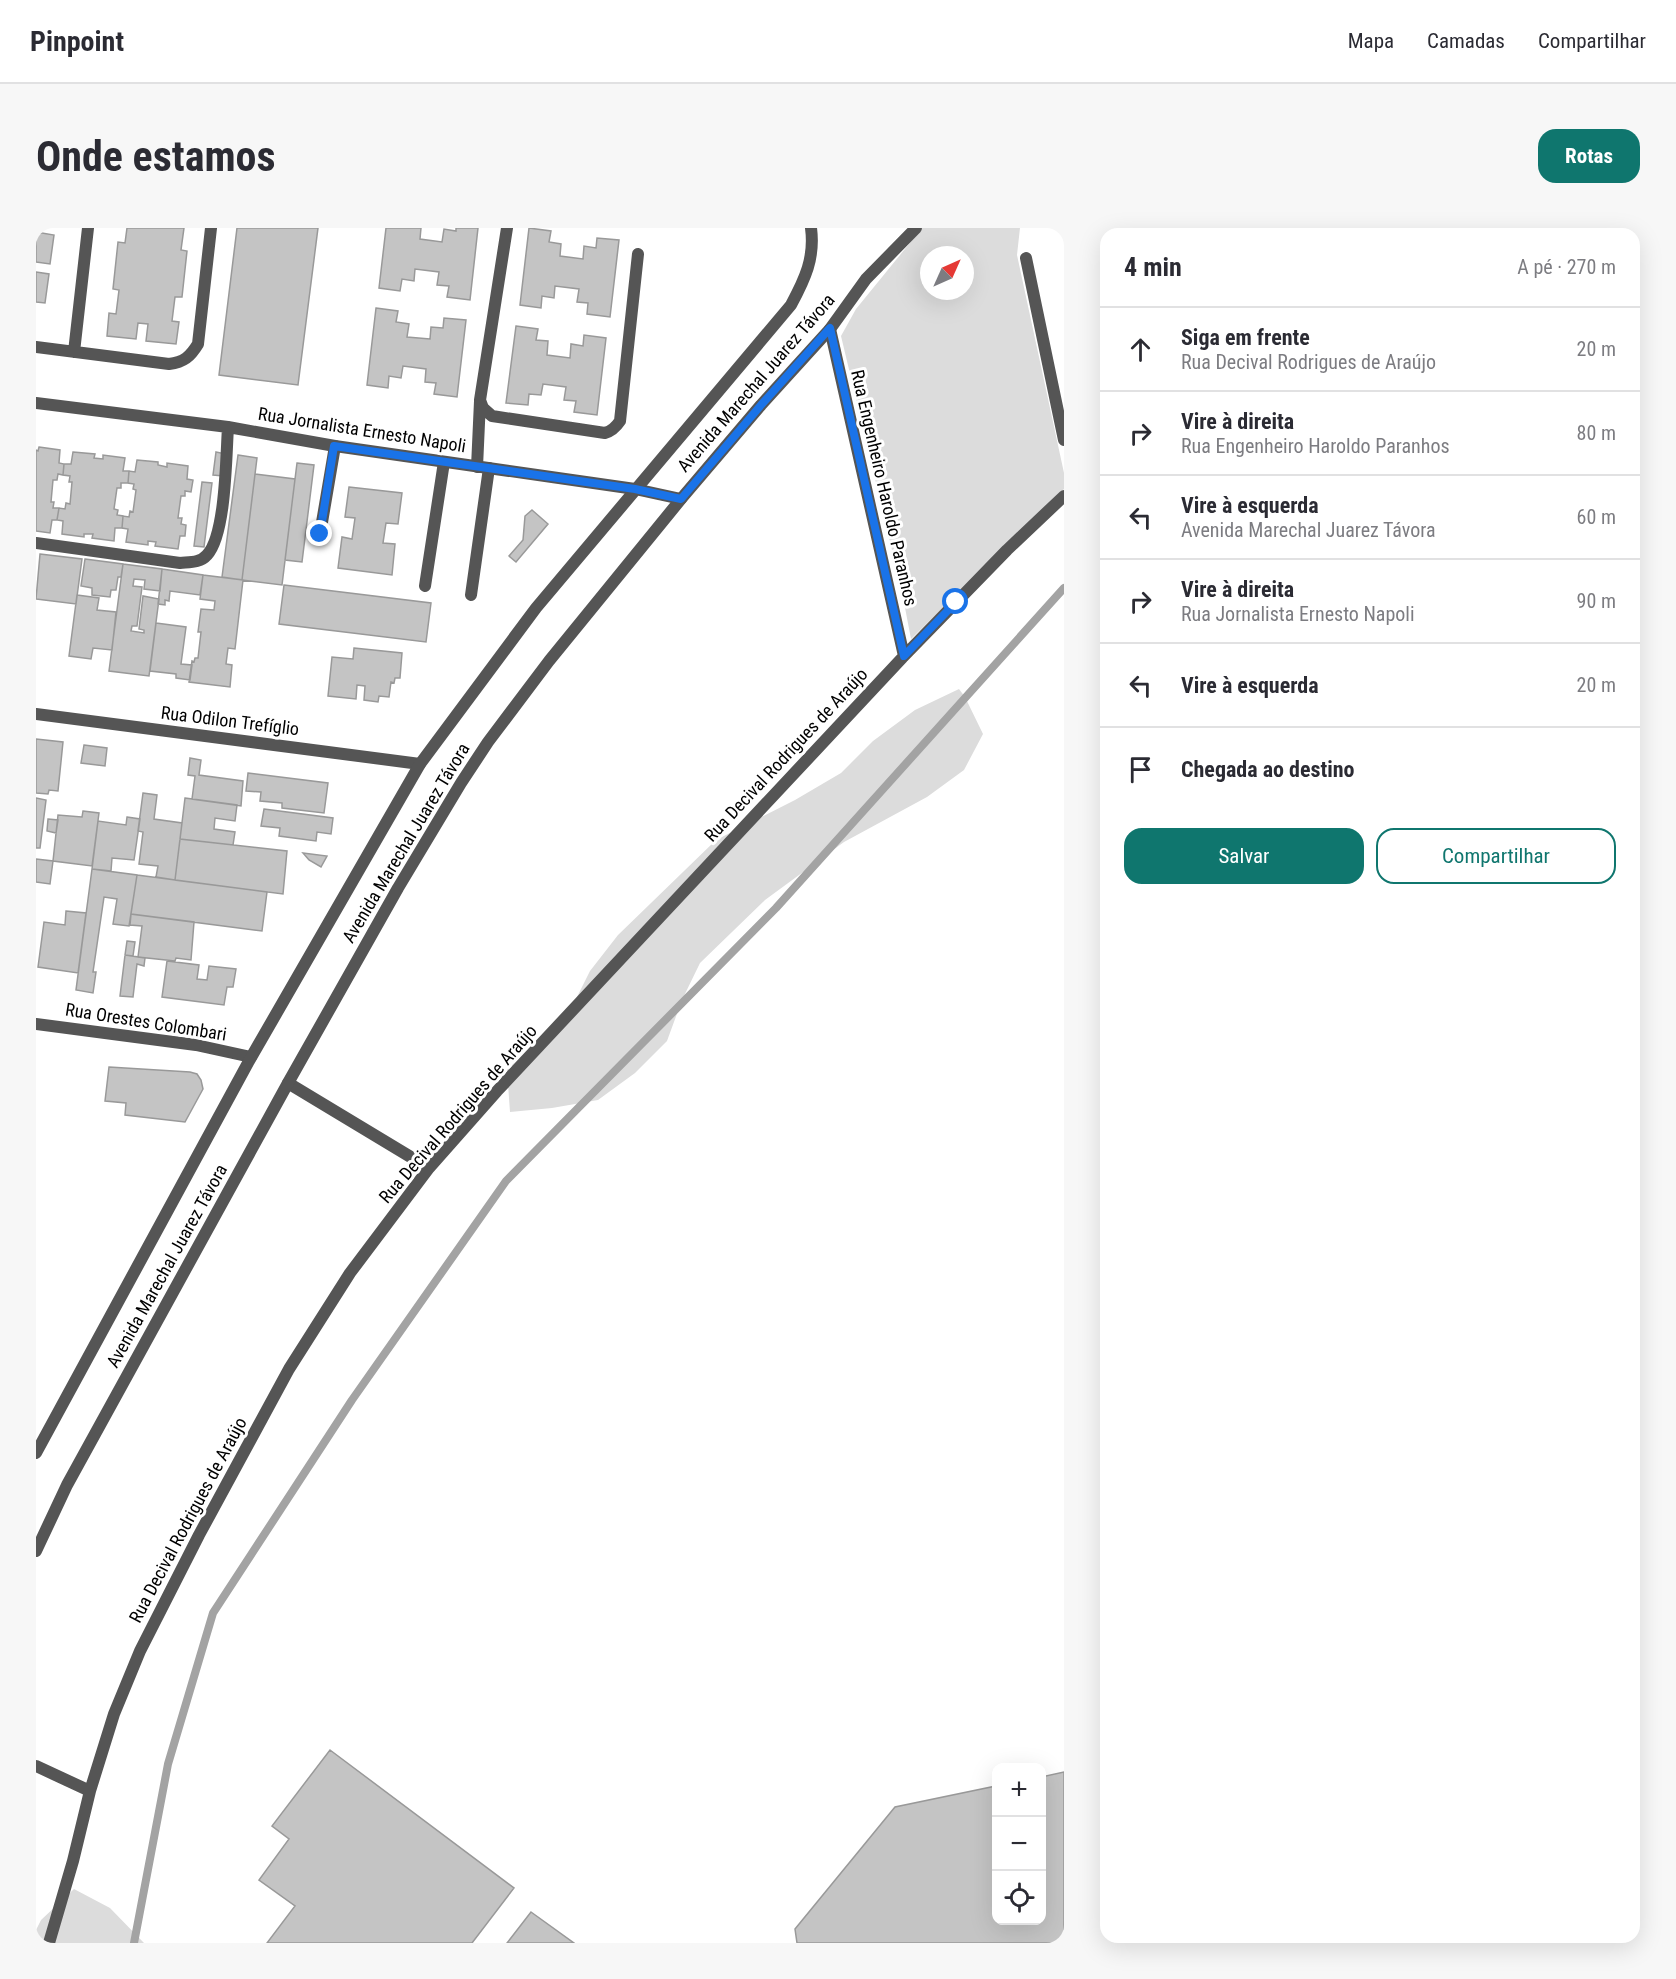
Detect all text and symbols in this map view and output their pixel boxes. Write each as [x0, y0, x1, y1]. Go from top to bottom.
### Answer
text: Pinpoint [30, 25, 124, 58]
text: Mapa [1348, 29, 1394, 53]
text: Camadas [1427, 29, 1505, 53]
text: Compartilhar [1538, 29, 1646, 53]
button: Rotas [1538, 129, 1640, 183]
text: Onde estamos [36, 132, 276, 181]
north arrow [920, 246, 974, 300]
text: 4 min [1124, 252, 1182, 282]
text: A pé · 270 m [1517, 255, 1616, 279]
street label: Avenida Marechal Juarez Távora [673, 289, 839, 476]
text: Siga em frente [1181, 325, 1310, 350]
icon: ahead [1124, 333, 1157, 366]
text: 20 m [1577, 337, 1616, 361]
text: Rua Decival Rodrigues de Araújo [1181, 350, 1436, 374]
street label: Rua Engenheiro Haroldo Paranhos [847, 368, 922, 608]
street label: Rua Jornalista Ernesto Napoli [257, 403, 468, 456]
text: Vire à direita [1181, 409, 1294, 434]
icon: right [1124, 417, 1157, 450]
text: 80 m [1577, 421, 1616, 445]
text: Rua Engenheiro Haroldo Paranhos [1181, 434, 1450, 458]
text: Vire à esquerda [1181, 493, 1319, 518]
icon: left [1124, 501, 1157, 534]
text: 60 m [1577, 505, 1616, 529]
text: Avenida Marechal Juarez Távora [1181, 518, 1436, 542]
route end [306, 520, 332, 546]
text: Vire à direita [1181, 577, 1294, 602]
icon: right [1124, 585, 1157, 618]
route start [942, 588, 968, 614]
text: 90 m [1577, 589, 1616, 613]
text: Rua Jornalista Ernesto Napoli [1181, 602, 1415, 626]
street label: Rua Decival Rodrigues de Araújo [700, 664, 872, 846]
icon: left [1124, 669, 1157, 702]
text: Vire à esquerda [1181, 673, 1319, 698]
text: 20 m [1577, 673, 1616, 697]
street label: Rua Odilon Trefíglio [160, 702, 300, 739]
street label: Avenida Marechal Juarez Távora [338, 739, 474, 946]
icon: arrive [1124, 753, 1157, 786]
text: Chegada ao destino [1181, 757, 1355, 782]
button: Salvar [1124, 828, 1364, 884]
button: Compartilhar [1376, 828, 1616, 884]
street label: Rua Orestes Colombari [64, 998, 228, 1045]
street label: Rua Decival Rodrigues de Araújo [374, 1020, 541, 1207]
street label: Avenida Marechal Juarez Távora [102, 1161, 231, 1371]
street label: Rua Decival Rodrigues de Araújo [124, 1414, 251, 1626]
map controls [992, 1763, 1046, 1925]
button: + [992, 1763, 1046, 1817]
button: − [992, 1817, 1046, 1871]
button: locate [992, 1871, 1046, 1925]

